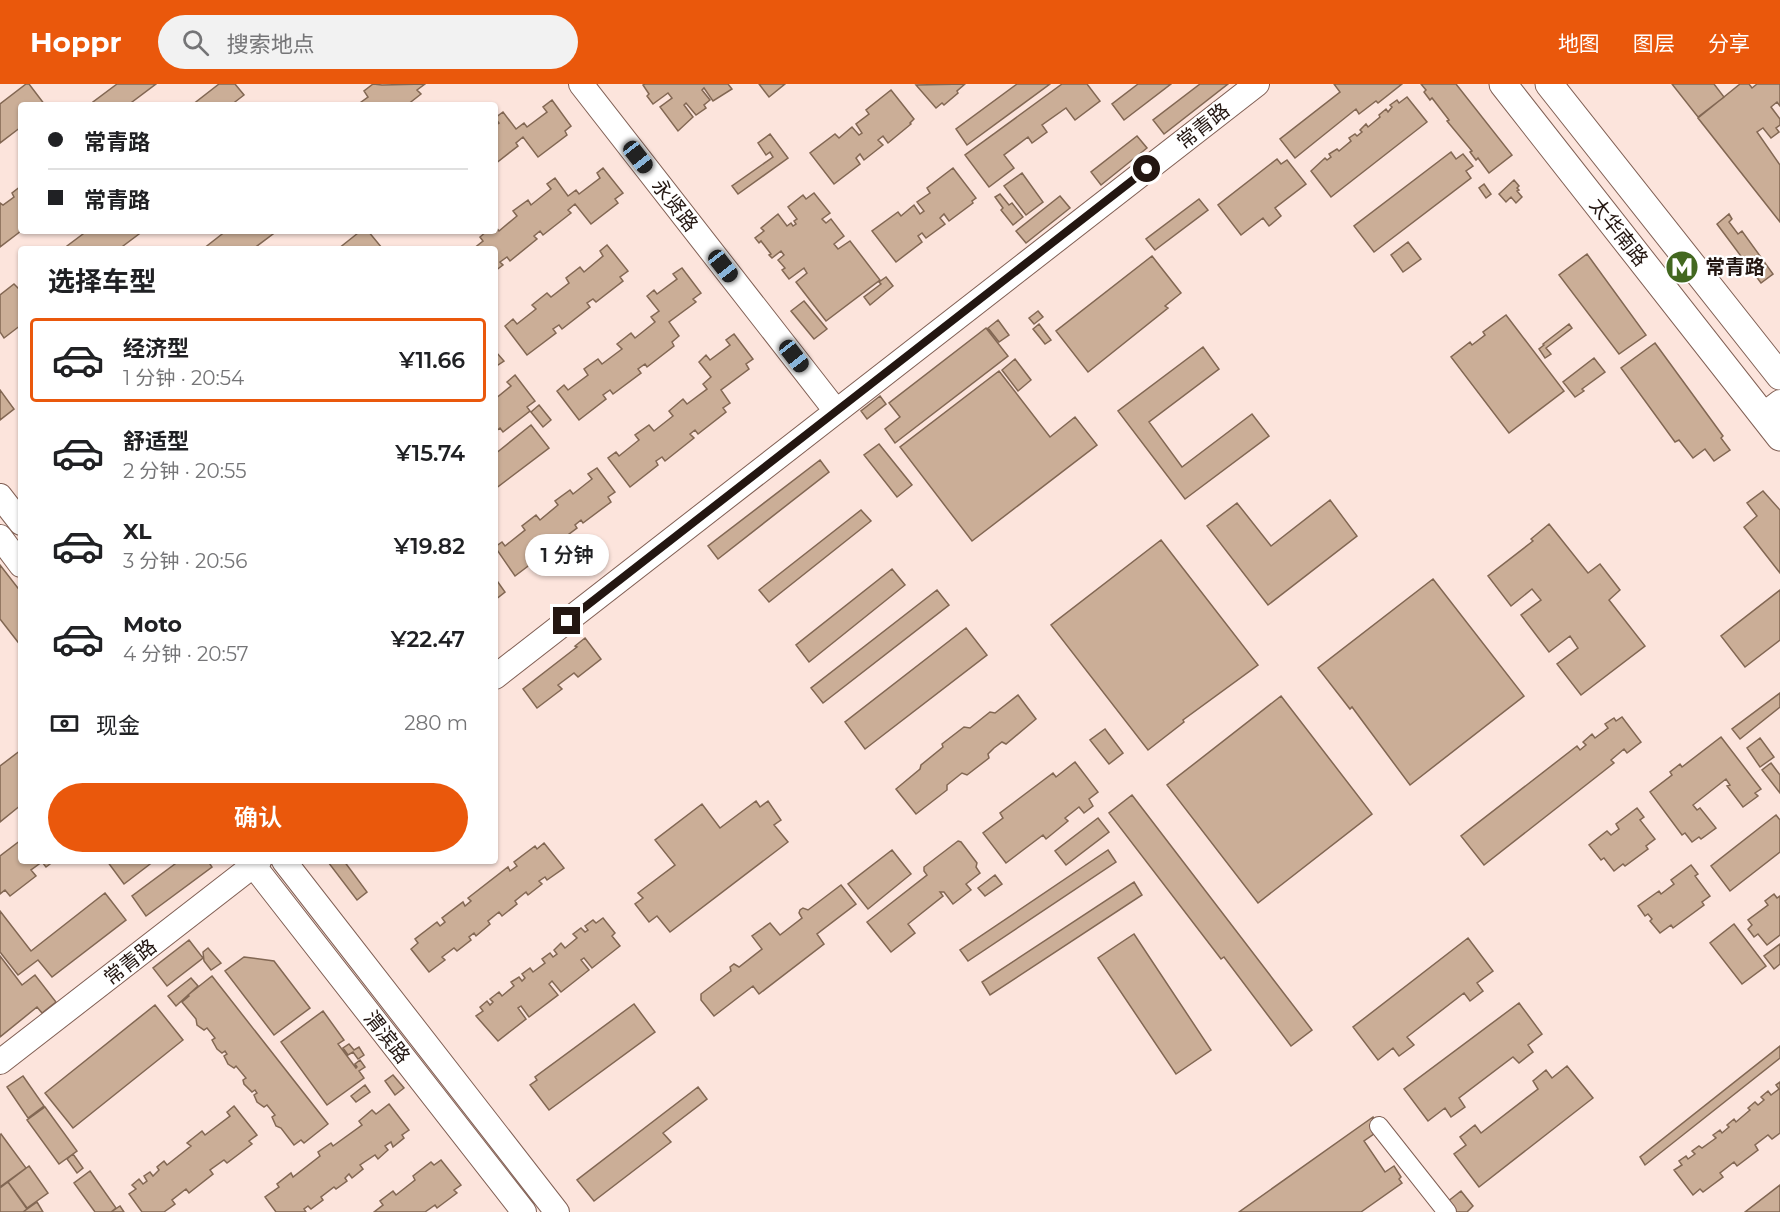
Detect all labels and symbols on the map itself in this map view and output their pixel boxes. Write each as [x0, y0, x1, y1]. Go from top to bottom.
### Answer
street label: 常青路 [1172, 98, 1234, 154]
car [620, 137, 656, 177]
route start [1133, 155, 1160, 182]
street label: 永贤路 [647, 174, 703, 236]
street label: 太华南路 [1585, 193, 1653, 271]
car [705, 246, 741, 286]
metro station icon: 常青路 [1664, 249, 1700, 285]
place label: 常青路 [1705, 255, 1765, 279]
car [776, 336, 812, 376]
callout: 1 分钟 [525, 534, 609, 576]
route end [553, 607, 580, 634]
street label: 常青路 [99, 934, 161, 990]
street label: 渭滨路 [359, 1006, 415, 1068]

